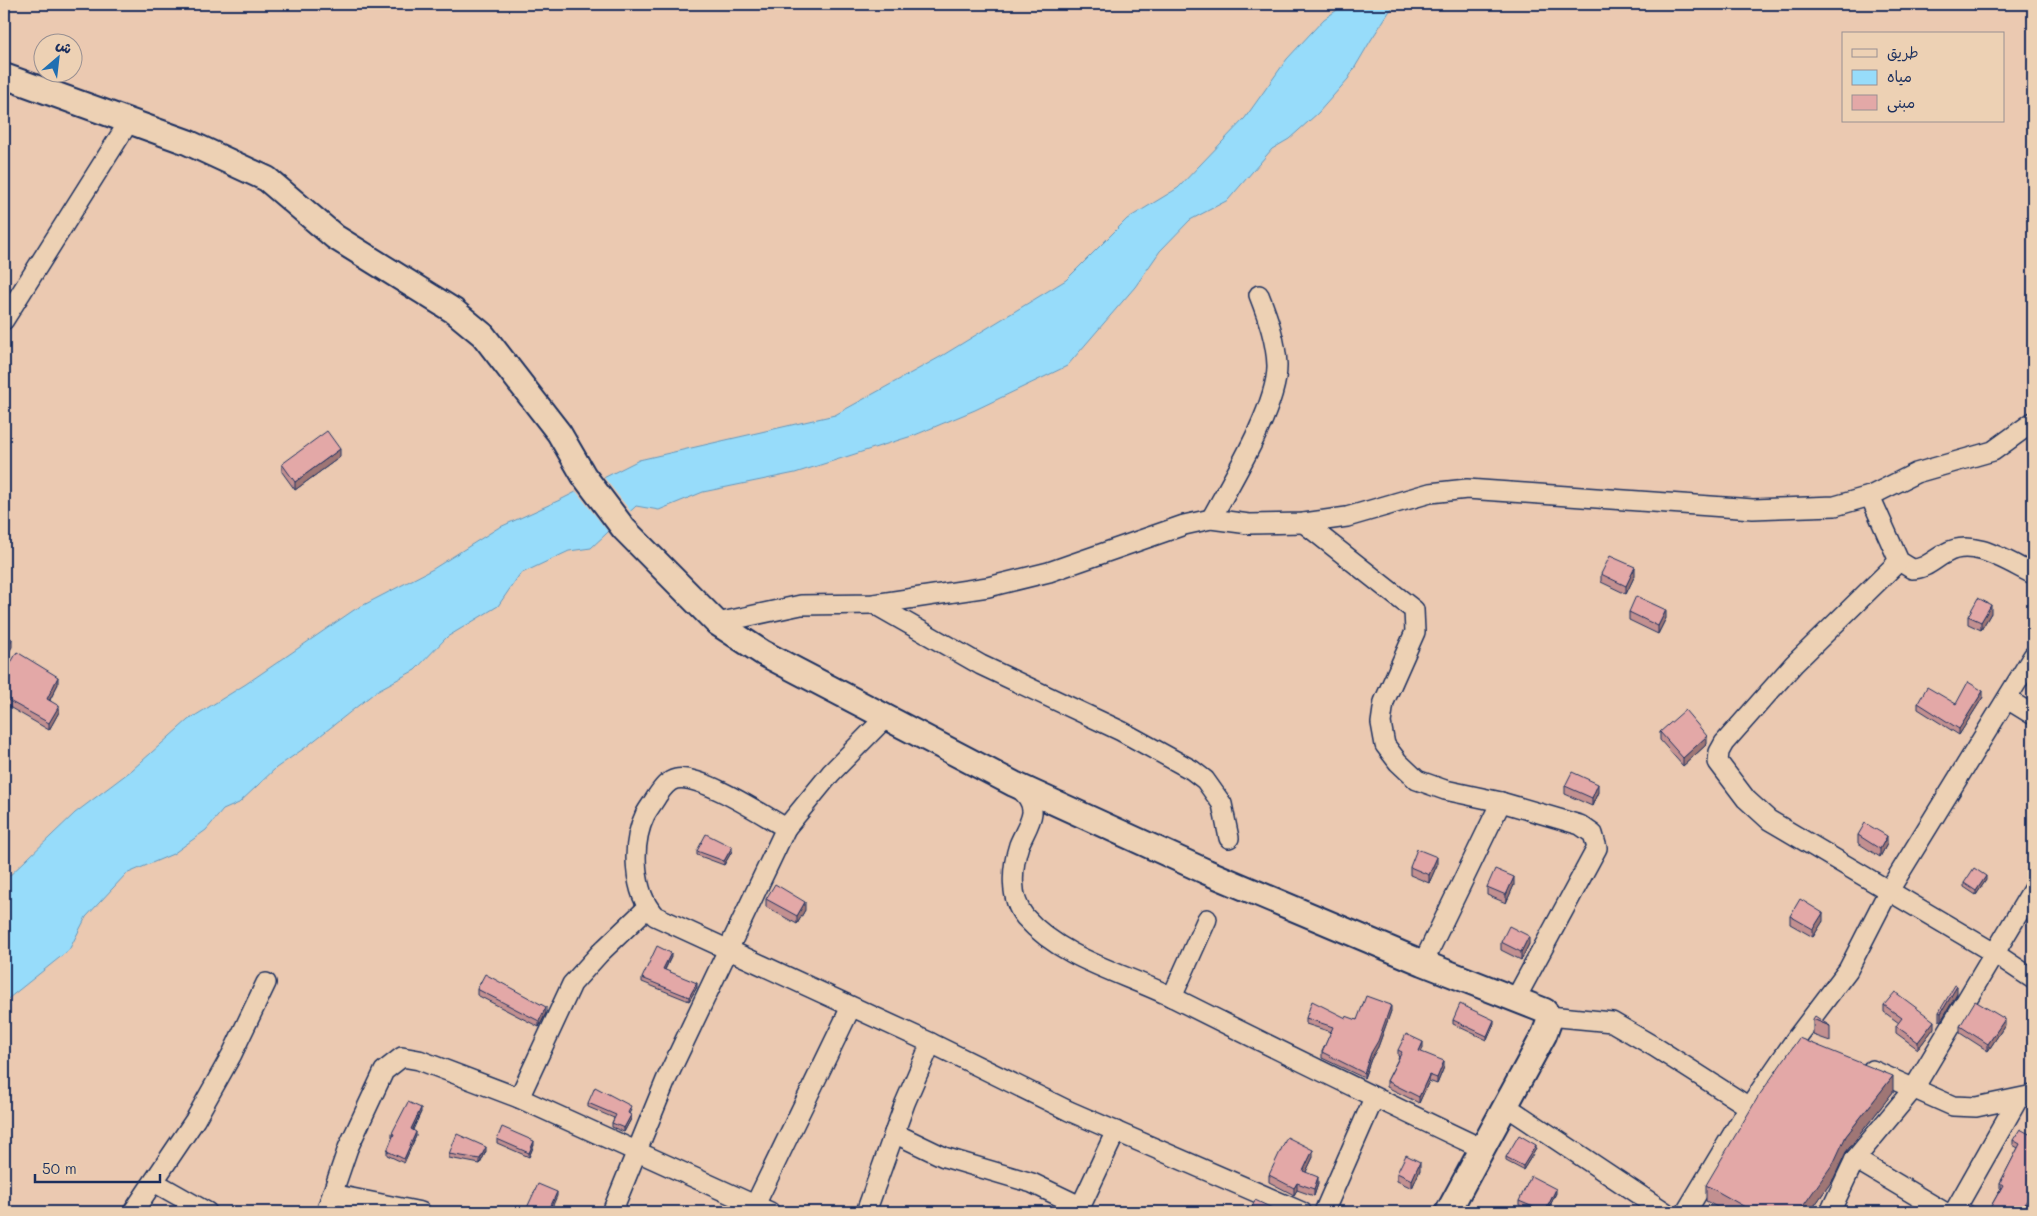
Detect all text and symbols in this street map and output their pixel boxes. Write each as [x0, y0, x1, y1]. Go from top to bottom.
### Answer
north arrow [32, 32, 82, 82]
legend [1842, 32, 2004, 122]
text: ش [53, 34, 76, 58]
text: طريق [1887, 42, 1919, 62]
text: مياه [1887, 66, 1912, 86]
text: مبنى [1887, 92, 1915, 113]
scale bar [35, 1151, 160, 1183]
text: 50 m [42, 1158, 77, 1178]

